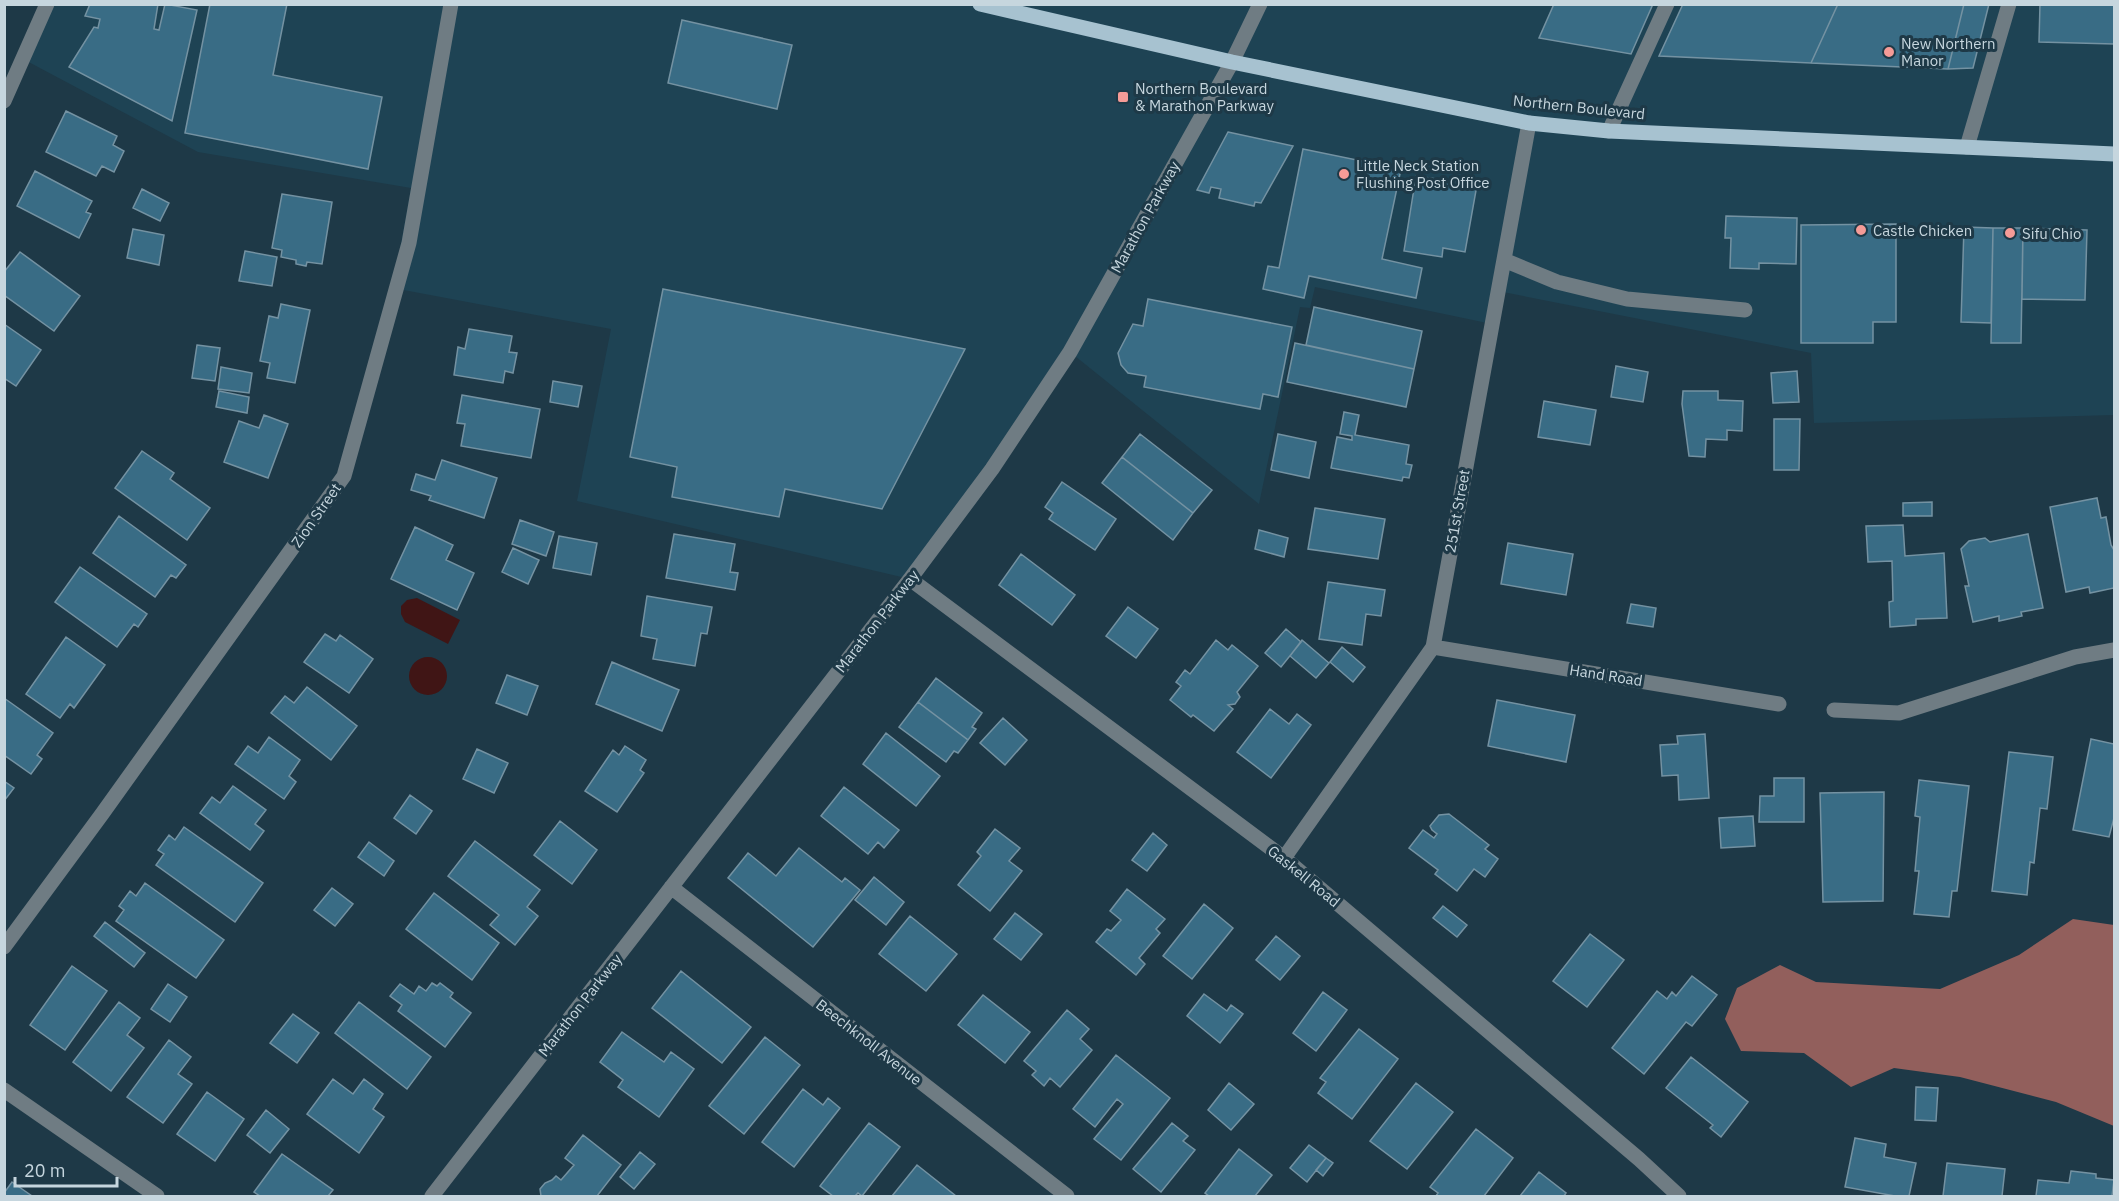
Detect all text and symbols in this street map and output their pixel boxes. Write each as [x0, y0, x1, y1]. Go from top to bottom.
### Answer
place label: New Northern Manor [1901, 34, 1995, 70]
marker: New Northern Manor [1882, 45, 1896, 59]
place label: Northern Boulevard & Marathon Parkway [1135, 79, 1275, 115]
marker: Northern Boulevard & Marathon Parkway [1116, 90, 1130, 104]
street label: Northern Boulevard [1512, 91, 1646, 123]
place label: Little Neck Station Flushing Post Office [1356, 156, 1489, 192]
street label: Marathon Parkway [1106, 157, 1184, 276]
marker: Little Neck Station Flushing Post Office [1337, 167, 1351, 181]
place label: Castle Chicken [1873, 221, 1972, 240]
marker: Castle Chicken [1854, 223, 1868, 237]
place label: Sifu Chio [2022, 224, 2081, 243]
marker: Sifu Chio [2003, 226, 2017, 240]
street label: 251st Street [1440, 468, 1474, 554]
street label: Zion Street [287, 479, 345, 551]
street label: Marathon Parkway [831, 565, 923, 676]
street label: Hand Road [1568, 660, 1644, 690]
street label: Gaskell Road [1264, 841, 1344, 911]
street label: Marathon Parkway [534, 949, 626, 1060]
street label: Beechknoll Avenue [812, 995, 926, 1089]
scale bar [15, 1150, 117, 1188]
text: 20 m [24, 1159, 66, 1182]

